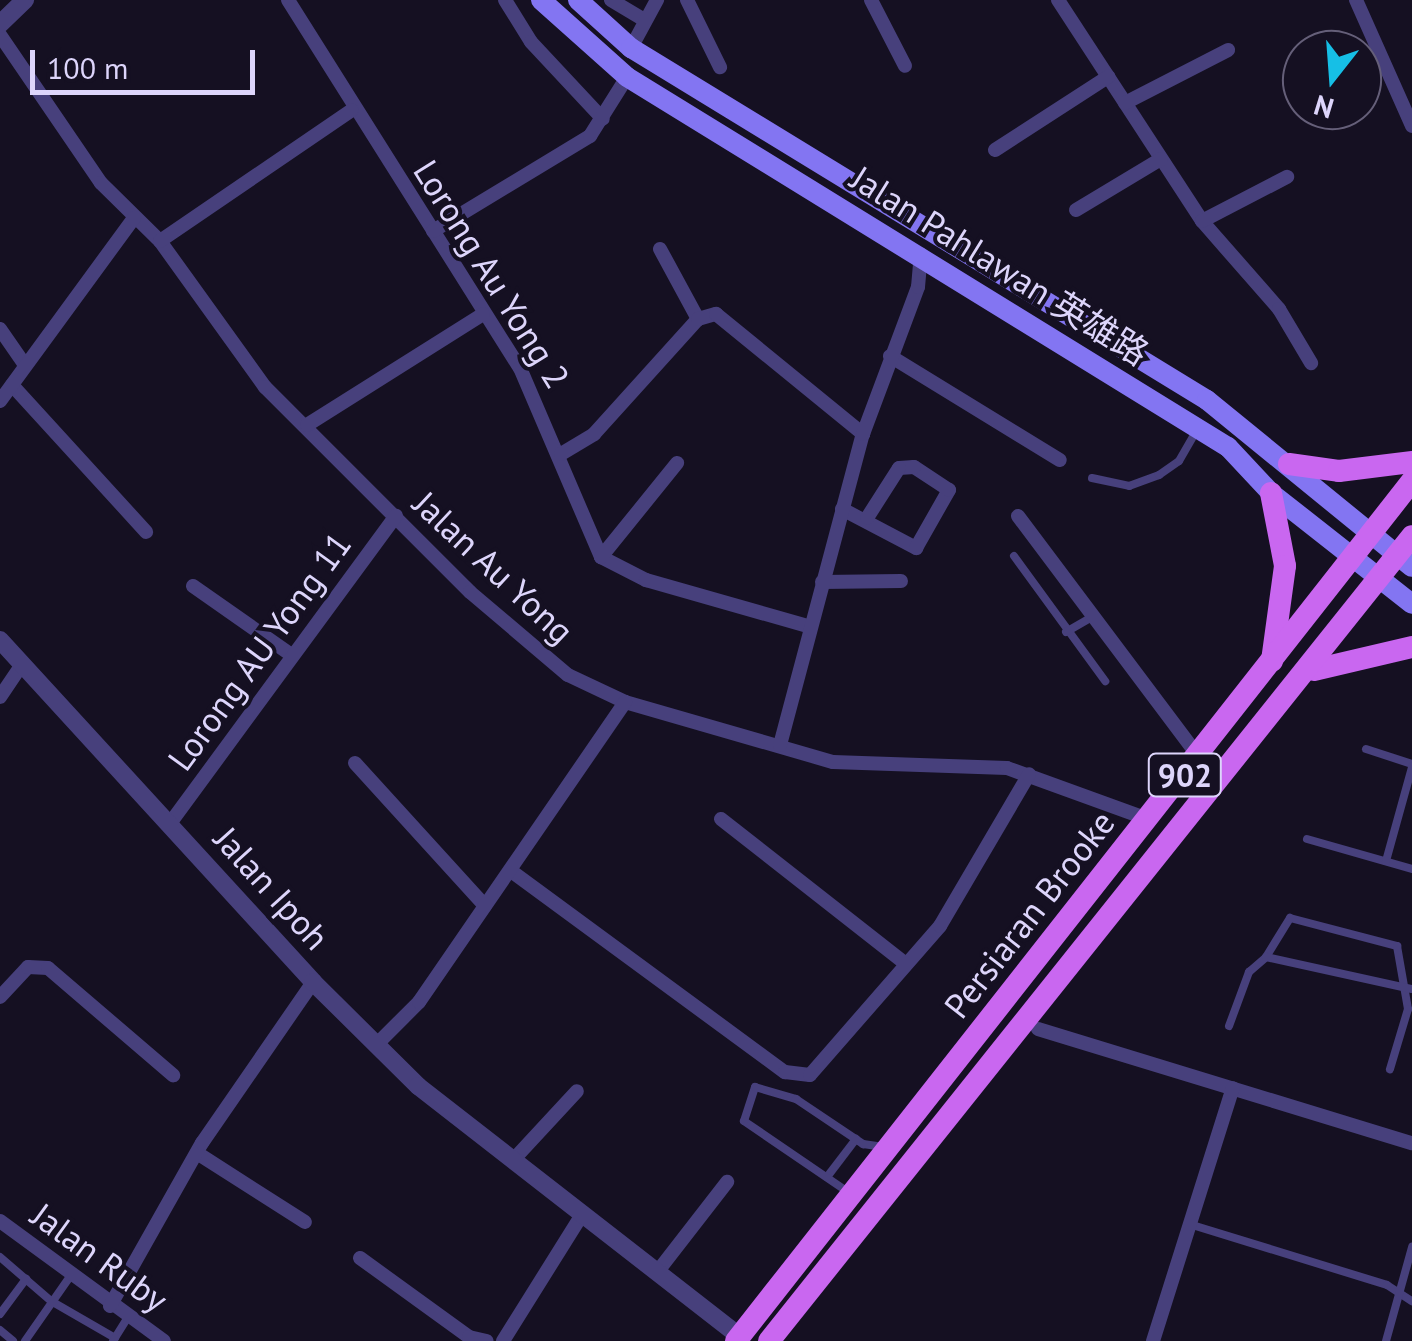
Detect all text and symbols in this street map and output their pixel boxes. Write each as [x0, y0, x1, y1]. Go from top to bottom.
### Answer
scale bar [35, 30, 260, 92]
north arrow [1282, 30, 1382, 130]
text: 100 m [47, 48, 128, 87]
text: N [1309, 87, 1338, 128]
street label: Lorong Au Yong 2 [404, 151, 580, 397]
street label: Jalan Pahlawan 英雄路 [844, 156, 1156, 374]
street label: Jalan Au Yong [405, 482, 583, 652]
street label: Lorong AU Yong 11 [158, 523, 360, 779]
road number: 902 [1148, 748, 1222, 802]
street label: Persiaran Brooke [935, 802, 1123, 1026]
street label: Jalan Ipoh [206, 818, 338, 958]
street label: Jalan Ruby [24, 1194, 176, 1320]

